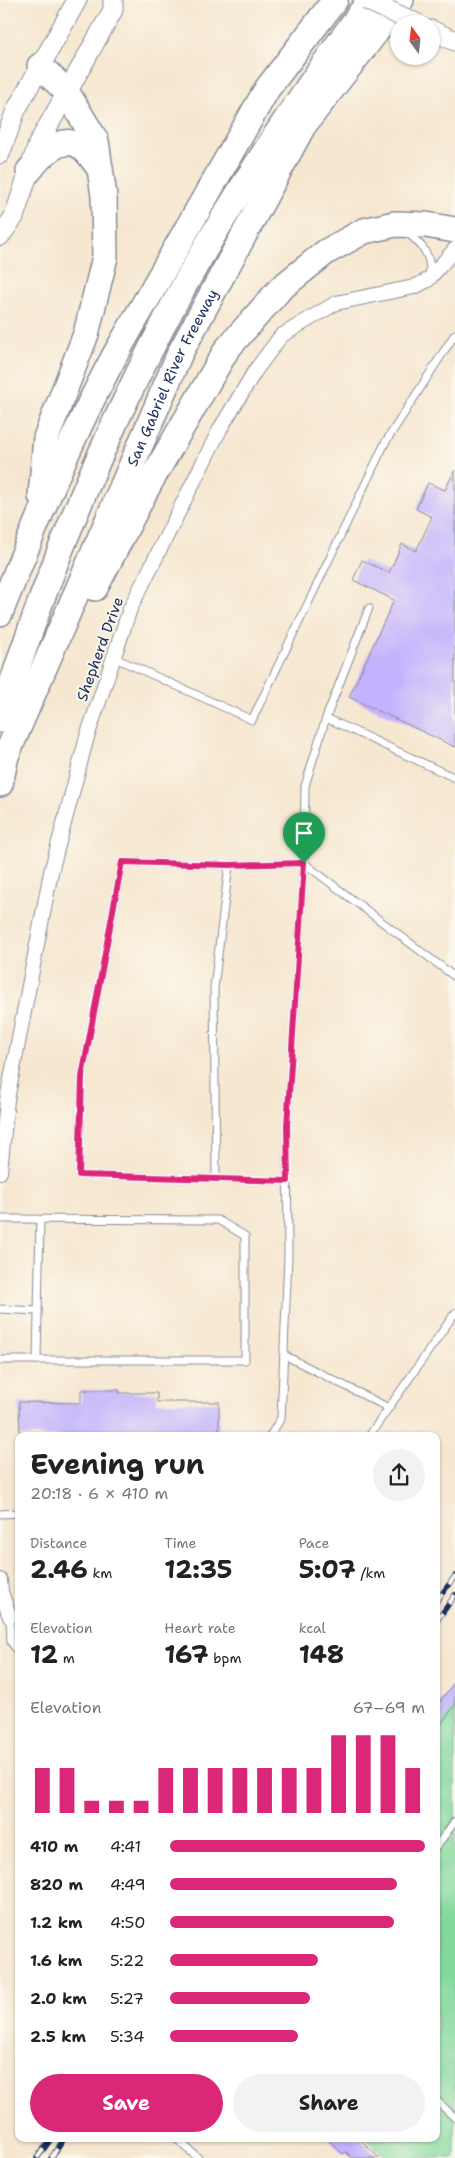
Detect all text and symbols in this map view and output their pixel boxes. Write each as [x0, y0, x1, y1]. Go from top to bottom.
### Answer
north arrow [390, 15, 440, 65]
map controls [390, 15, 440, 65]
street label: San Gabriel River Freeway [122, 286, 223, 469]
street label: Shepherd Drive [72, 594, 128, 704]
pin [283, 812, 325, 863]
icon: arrive [290, 819, 318, 847]
text: Evening run [30, 1445, 205, 1483]
button: share [373, 1449, 425, 1501]
text: 20:18 · 6 × 410 m [30, 1483, 168, 1504]
text: Distance [30, 1534, 87, 1552]
text: Time [164, 1534, 196, 1552]
text: Pace [299, 1534, 329, 1552]
text: 2.46 [30, 1552, 88, 1586]
text: 12:35 [164, 1552, 232, 1586]
text: 5:07 [299, 1552, 356, 1586]
text: km [88, 1564, 112, 1582]
text: /km [356, 1564, 385, 1582]
text: Elevation [30, 1619, 93, 1637]
text: Heart rate [164, 1619, 236, 1637]
text: kcal [299, 1619, 326, 1637]
text: 12 [30, 1637, 58, 1671]
text: 167 [164, 1637, 209, 1671]
text: 148 [299, 1637, 344, 1671]
text: m [58, 1649, 75, 1667]
text: bpm [209, 1649, 242, 1667]
text: Elevation [30, 1697, 102, 1718]
text: 67–69 m [353, 1697, 425, 1718]
text: 410 m [30, 1836, 78, 1857]
text: 4:41 [110, 1836, 141, 1857]
text: 820 m [30, 1874, 83, 1895]
text: 4:49 [110, 1874, 146, 1895]
text: 1.2 km [30, 1912, 83, 1933]
text: 4:50 [110, 1912, 145, 1933]
text: 1.6 km [30, 1950, 82, 1971]
text: 5:22 [110, 1950, 144, 1971]
text: 2.0 km [30, 1988, 87, 2009]
text: 5:27 [110, 1988, 144, 2009]
text: 2.5 km [30, 2026, 86, 2047]
text: 5:34 [110, 2026, 145, 2047]
button: Save [30, 2074, 223, 2132]
button: Share [233, 2074, 425, 2132]

